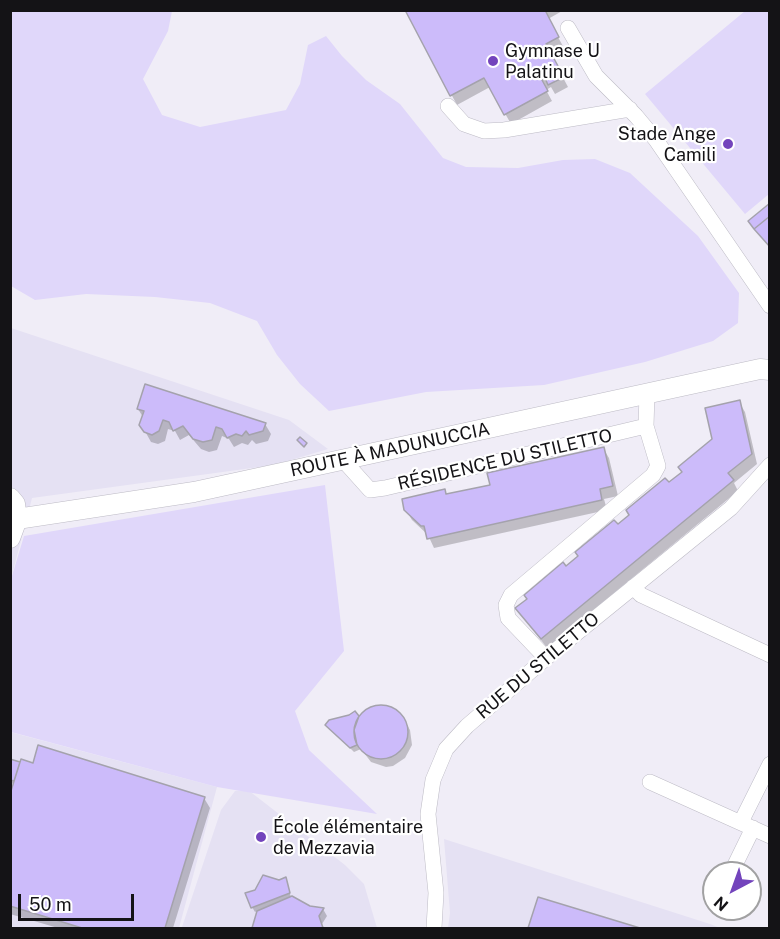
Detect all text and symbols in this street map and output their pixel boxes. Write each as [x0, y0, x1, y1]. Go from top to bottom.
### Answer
place label: Gymnase U Palatinu [505, 40, 600, 82]
marker: Gymnase U Palatinu [486, 54, 500, 68]
place label: Stade Ange Camili [618, 123, 716, 166]
marker: Stade Ange Camili [721, 137, 735, 151]
street label: ROUTE À MADUNUCCIA [288, 418, 492, 482]
street label: RÉSIDENCE DU STILETTO [396, 425, 614, 495]
street label: RUE DU STILETTO [472, 608, 604, 724]
place label: École élémentaire de Mezzavia [273, 816, 423, 858]
marker: École élémentaire de Mezzavia [254, 830, 268, 844]
north arrow [702, 861, 762, 921]
scale bar [21, 882, 136, 920]
text: N [710, 892, 732, 915]
text: 50 m [29, 894, 72, 915]

